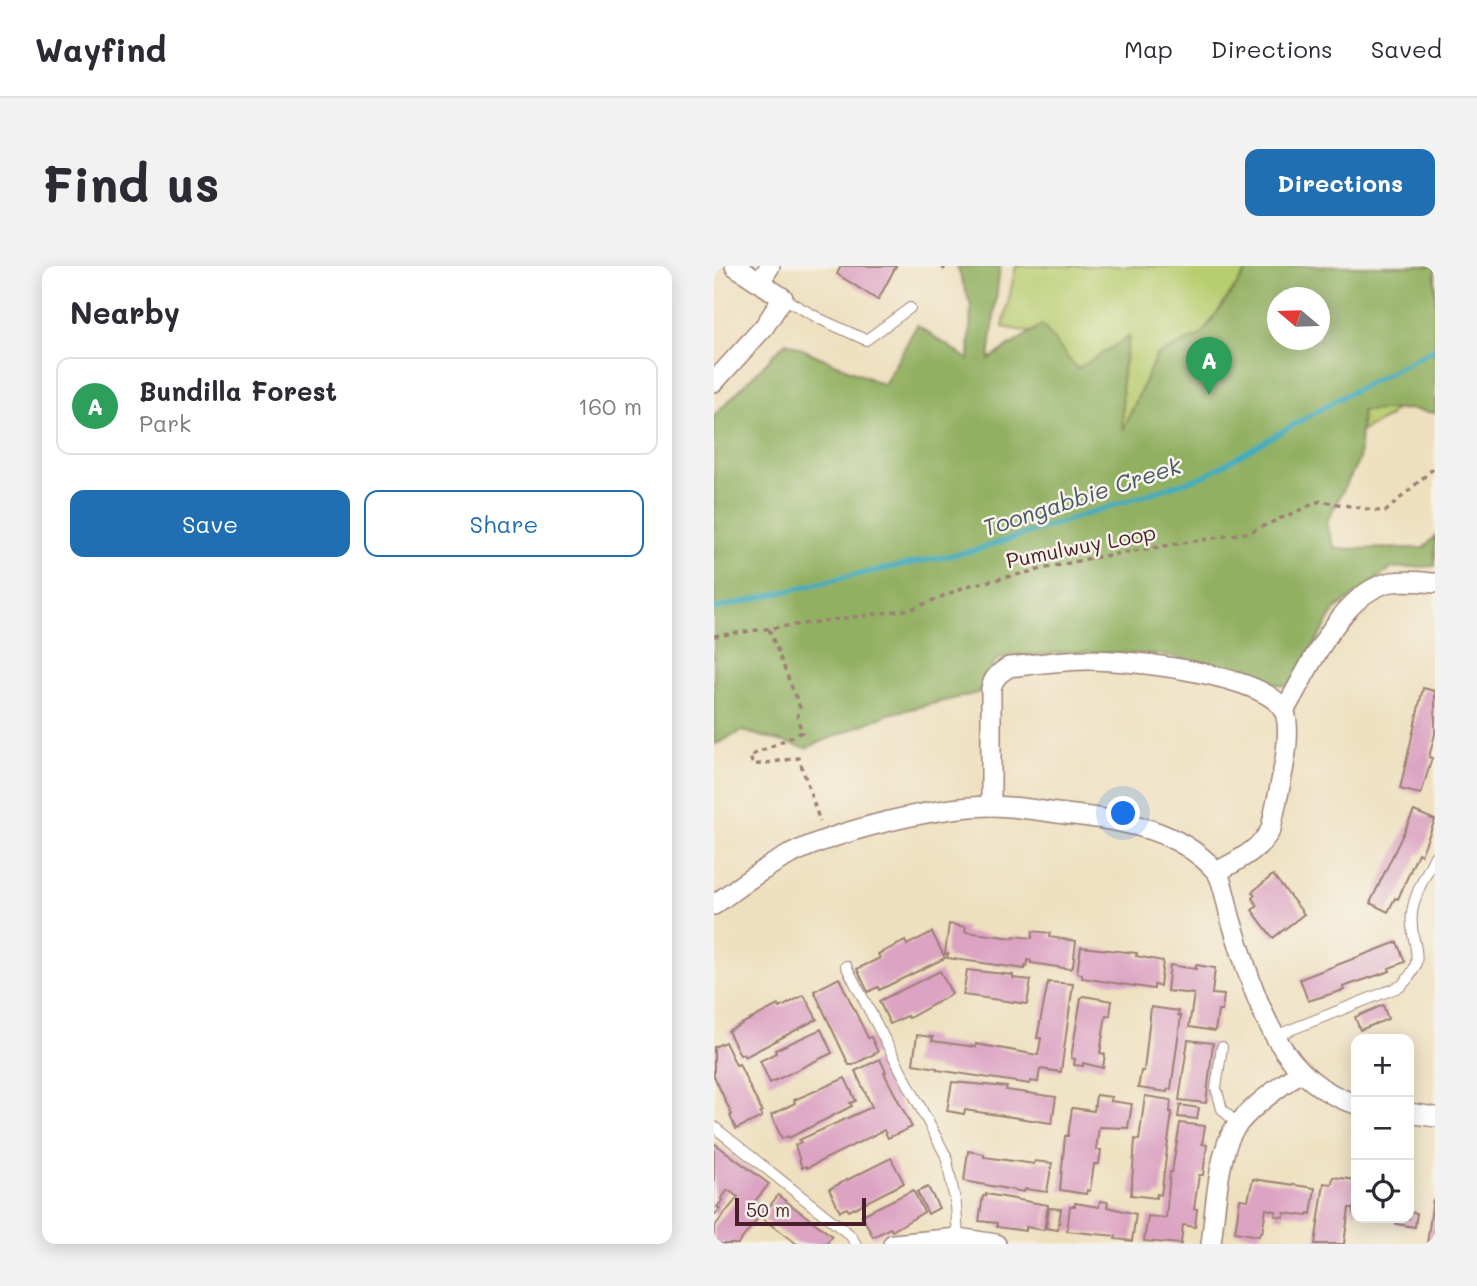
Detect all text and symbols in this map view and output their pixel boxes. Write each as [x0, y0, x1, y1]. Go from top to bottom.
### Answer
text: Wayfind [35, 27, 166, 70]
text: Map [1124, 33, 1173, 64]
text: Directions [1211, 33, 1333, 64]
text: Saved [1371, 33, 1442, 64]
button: Directions [1245, 149, 1435, 216]
text: Find us [42, 151, 220, 214]
north arrow [1267, 287, 1330, 350]
text: Nearby [70, 292, 180, 332]
pin: A [1186, 337, 1232, 395]
text: Bundilla Forest [139, 374, 337, 408]
text: A [87, 391, 103, 421]
text: 160 m [578, 391, 642, 421]
text: Park [139, 408, 191, 438]
water label: Toongabbie Creek [979, 450, 1186, 542]
button: Save [70, 490, 350, 557]
button: Share [364, 490, 644, 557]
street label: Pumulwuy Loop [1003, 518, 1158, 573]
your location [1106, 796, 1140, 830]
map controls [1351, 1034, 1414, 1223]
button: + [1351, 1034, 1414, 1097]
button: − [1351, 1097, 1414, 1160]
button: locate [1351, 1160, 1414, 1223]
scale bar [735, 1195, 866, 1227]
text: 50 m [746, 1197, 790, 1222]

